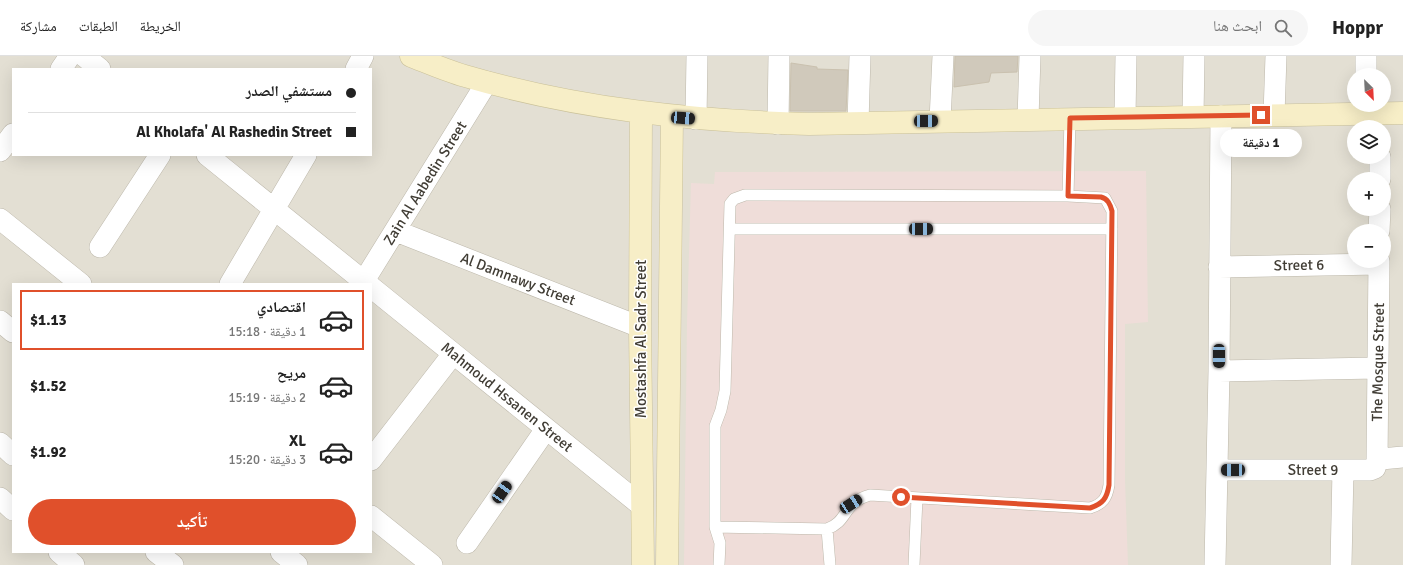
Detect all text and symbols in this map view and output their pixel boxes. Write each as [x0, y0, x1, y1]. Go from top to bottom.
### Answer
search box [1028, 10, 1308, 46]
text: Hoppr [1332, 16, 1383, 40]
text: ابحث هنا [1213, 17, 1262, 35]
icon: search [1272, 17, 1294, 39]
text: مشاركة [20, 18, 57, 35]
text: الطبقات [79, 18, 118, 35]
text: الخريطة [140, 18, 181, 35]
north arrow [1347, 68, 1391, 112]
map controls [1347, 68, 1391, 268]
text: مستشفي الصدر [246, 82, 332, 100]
route end [1252, 106, 1270, 124]
car [671, 111, 695, 125]
car [914, 115, 938, 127]
street label: Zain Al Aabedin Street [380, 118, 470, 248]
button: layers [1347, 120, 1391, 164]
text: Al Kholafa' Al Rashedin Street [136, 123, 332, 141]
callout: 1 دقيقة [1220, 129, 1302, 157]
text: 1 دقيقة [1242, 135, 1280, 151]
button: + [1347, 172, 1391, 216]
car [909, 223, 933, 235]
button: − [1347, 224, 1391, 268]
street label: Al Damnawy Street [458, 249, 578, 309]
street label: Street 6 [1274, 256, 1324, 274]
street label: Mostashfa Al Sadr Street [632, 260, 650, 418]
text: اقتصادي [257, 298, 306, 316]
icon: car [318, 302, 354, 338]
street label: The Mosque Street [1368, 302, 1388, 422]
text: $1.13 [30, 311, 67, 329]
text: 1 دقيقة · 15:18 [228, 324, 306, 340]
street label: Mahmoud Hssanen Street [438, 338, 576, 456]
car [1213, 344, 1225, 368]
text: مريح [277, 364, 306, 382]
icon: car [318, 368, 354, 404]
text: $1.52 [30, 377, 67, 395]
text: 2 دقيقة · 15:19 [228, 390, 306, 406]
text: XL [289, 432, 306, 450]
icon: car [318, 434, 354, 470]
text: $1.92 [30, 443, 67, 461]
text: 3 دقيقة · 15:20 [228, 452, 306, 468]
street label: Street 9 [1288, 461, 1338, 479]
car [1221, 464, 1245, 476]
car [490, 479, 514, 505]
route start [892, 488, 910, 506]
car [838, 492, 864, 516]
button: تأكيد [28, 499, 356, 545]

